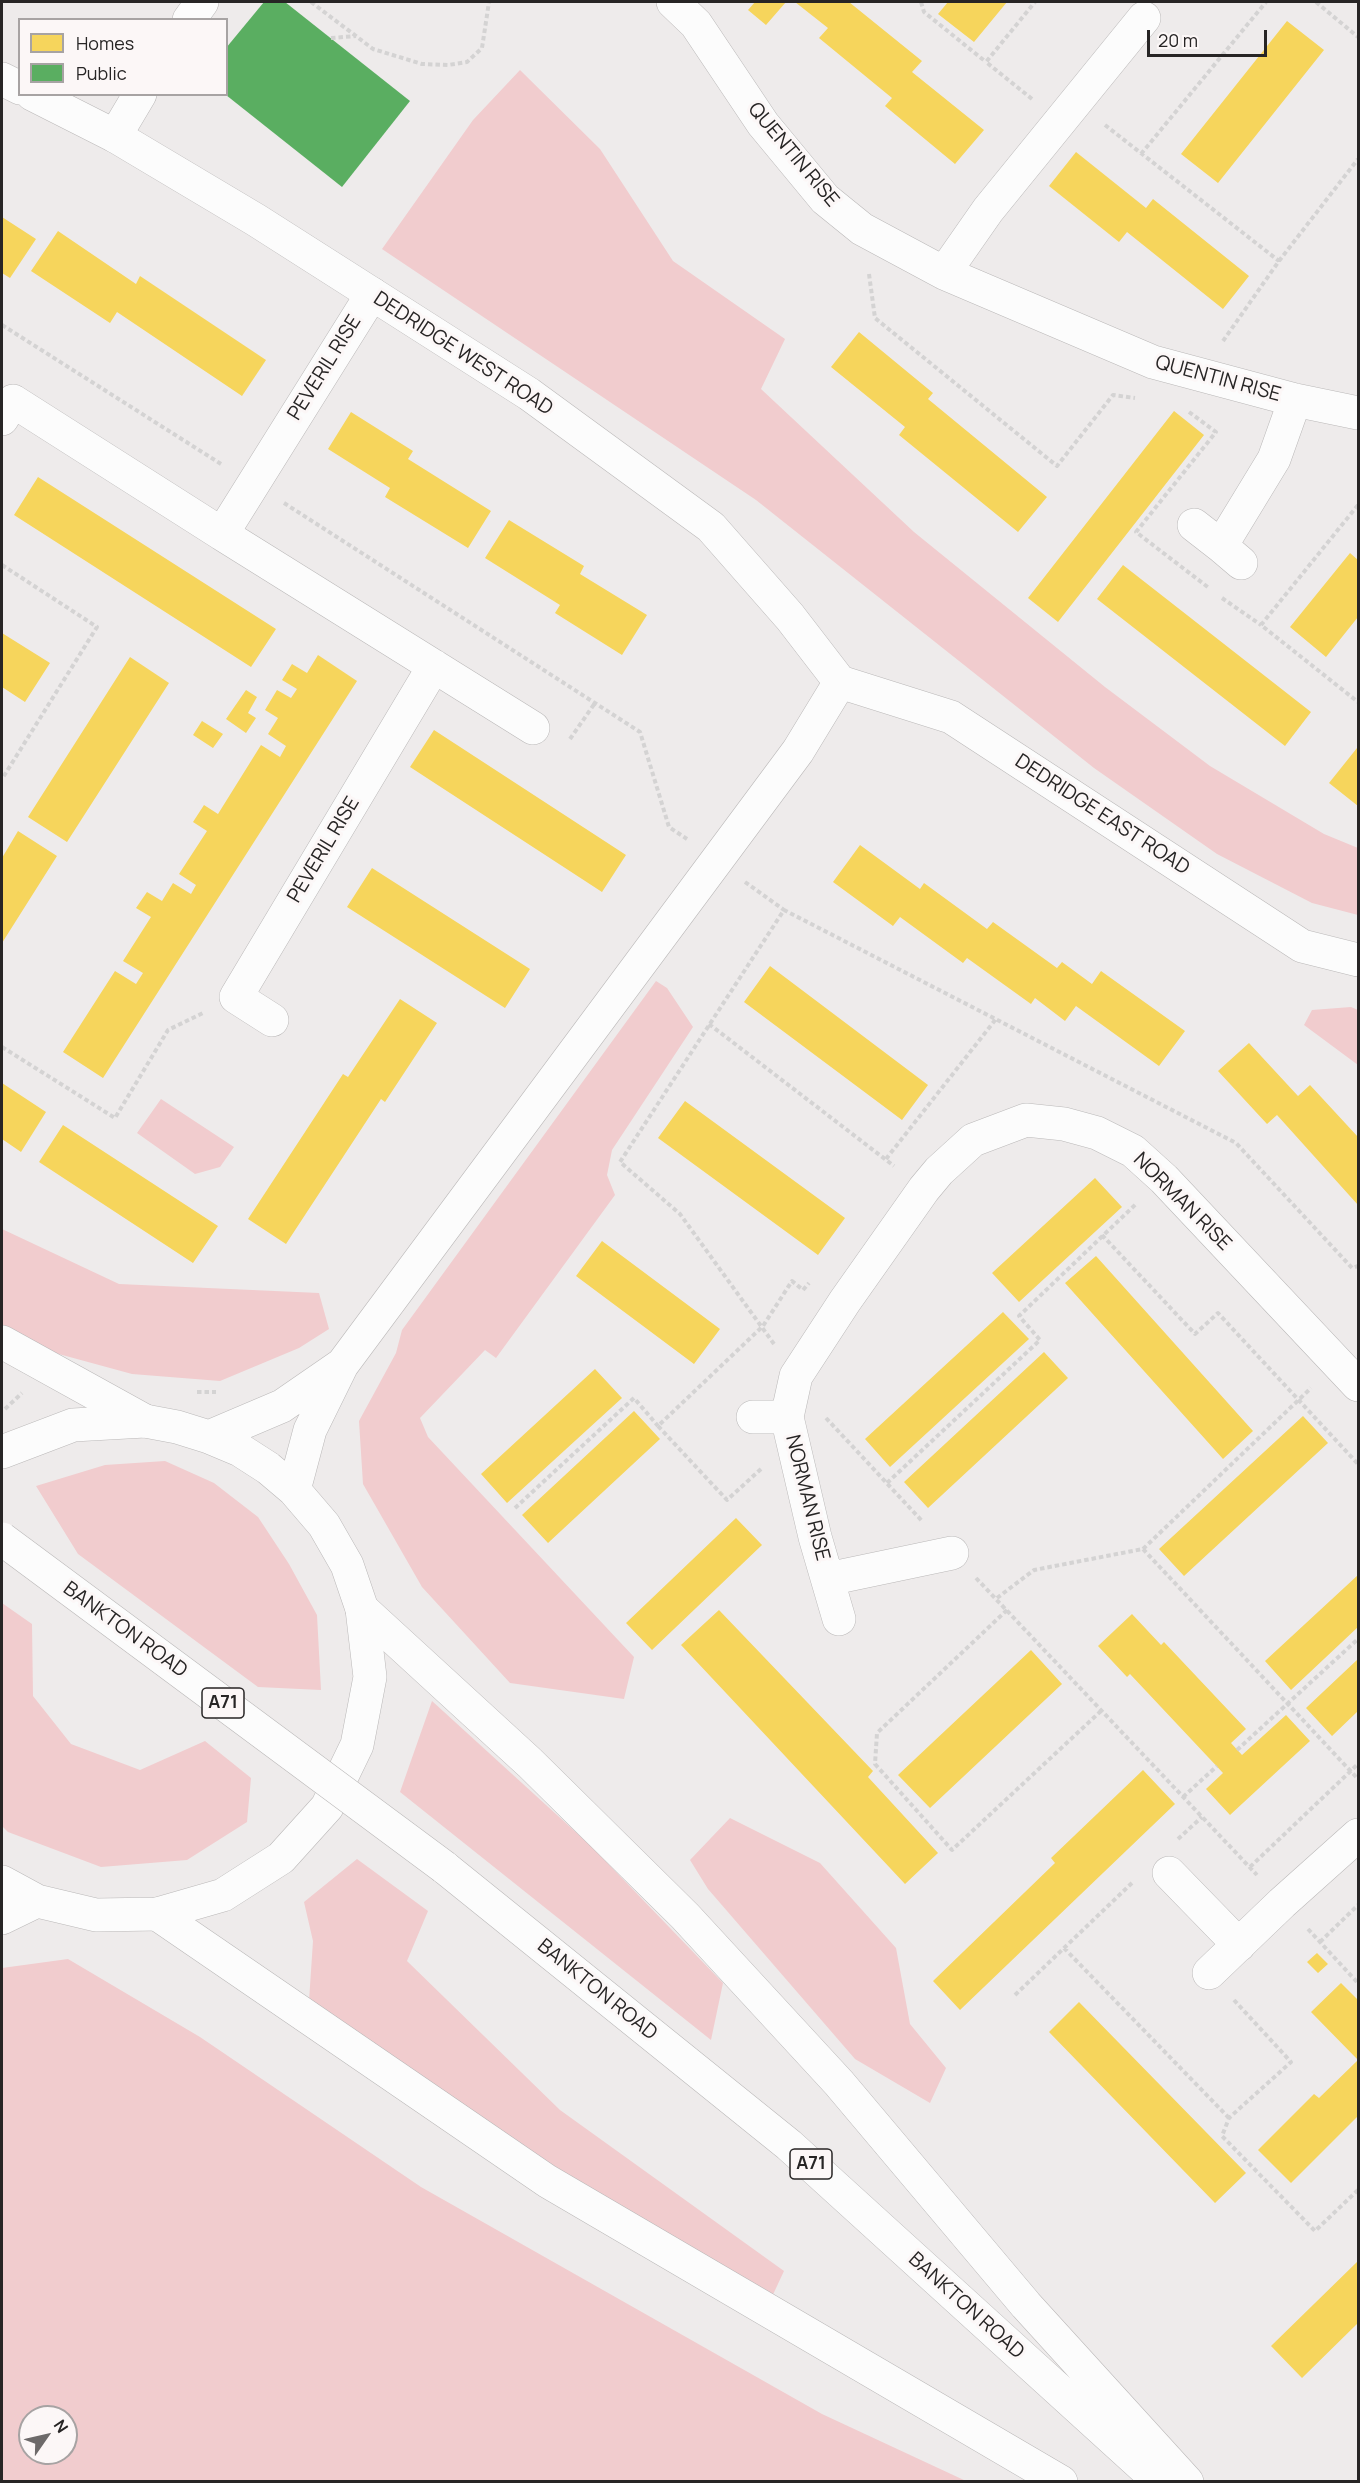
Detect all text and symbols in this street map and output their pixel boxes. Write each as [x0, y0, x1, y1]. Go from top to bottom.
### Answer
legend [18, 18, 228, 96]
scale bar [1150, 18, 1270, 56]
text: 20 m [1158, 28, 1198, 52]
text: Homes [76, 31, 134, 55]
text: Public [76, 61, 127, 85]
street label: QUENTIN RISE [742, 98, 844, 212]
street label: DEDRIDGE WEST ROAD [369, 287, 557, 421]
street label: PEVERIL RISE [283, 311, 367, 425]
street label: QUENTIN RISE [1153, 351, 1283, 407]
street label: DEDRIDGE EAST ROAD [1010, 750, 1194, 880]
street label: PEVERIL RISE [283, 793, 365, 907]
street label: NORMAN RISE [1128, 1148, 1236, 1256]
street label: NORMAN RISE [780, 1433, 834, 1563]
street label: BANKTON ROAD [58, 1577, 192, 1683]
road number: A71 [202, 1688, 244, 1718]
street label: BANKTON ROAD [532, 1934, 662, 2046]
road number: A71 [790, 2149, 832, 2179]
street label: BANKTON ROAD [903, 2248, 1029, 2364]
north arrow [18, 2405, 78, 2465]
text: N [49, 2415, 74, 2437]

